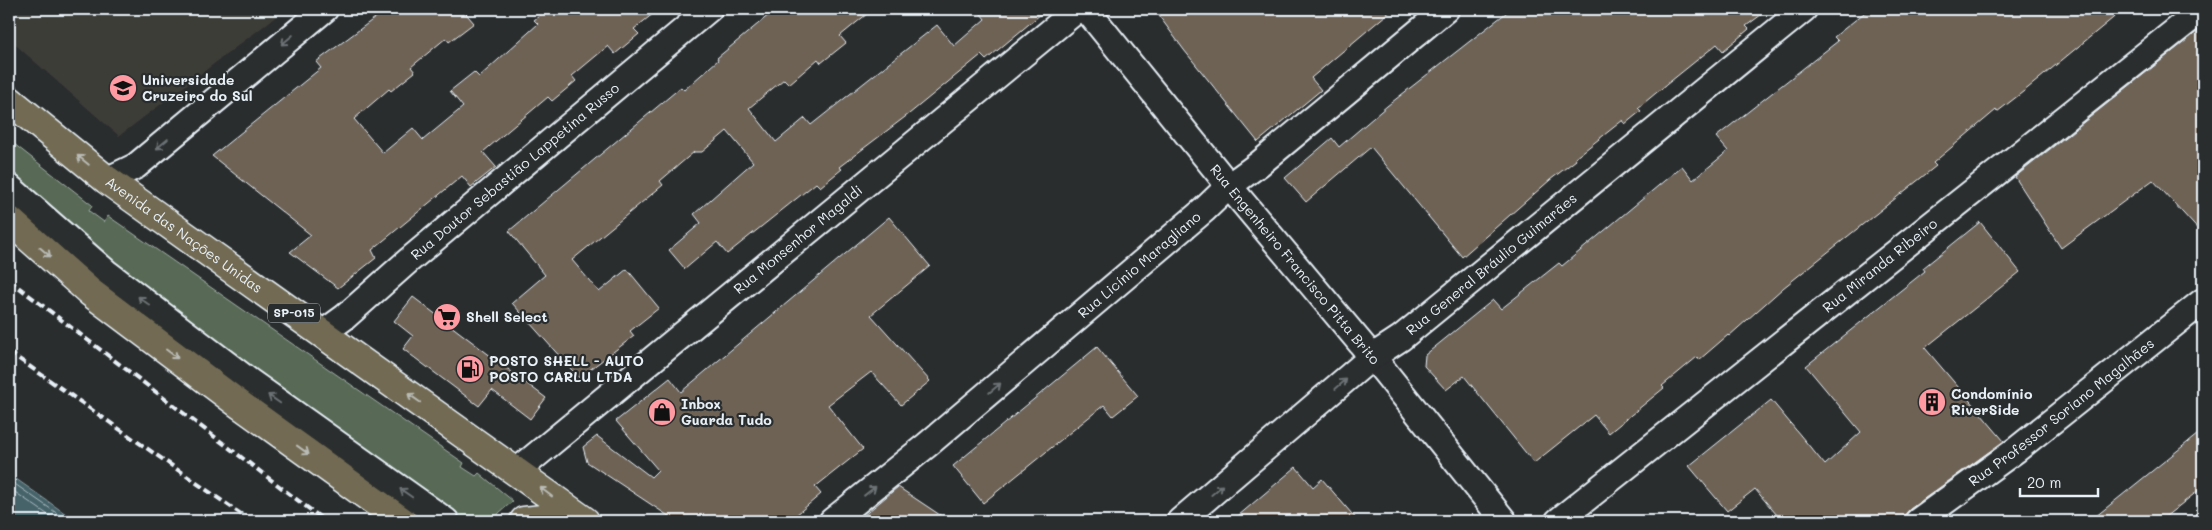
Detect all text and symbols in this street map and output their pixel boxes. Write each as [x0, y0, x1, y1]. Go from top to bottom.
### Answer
one-way arrow [281, 34, 294, 45]
place label: Universidade Cruzeiro do Sul [142, 70, 253, 105]
school or university icon: Universidade Cruzeiro do Sul [108, 73, 138, 103]
street label: Rua Doutor Sebastião Lappetina Russo [406, 78, 623, 264]
one-way arrow [156, 138, 169, 150]
one-way arrow [76, 154, 89, 165]
street label: Rua Engenheiro Francisco Pitta Brito [1206, 160, 1385, 368]
street label: Avenida das Nações Unidas [102, 172, 267, 297]
street label: Rua Monsenhor Magaldi [729, 181, 866, 298]
street label: Rua General Bráulio Guimarães [1402, 188, 1581, 339]
street label: Rua Licínio Maragliano [1074, 207, 1204, 322]
street label: Rua Miranda Ribeiro [1818, 214, 1941, 317]
one-way arrow [39, 246, 52, 258]
one-way arrow [137, 296, 151, 306]
supermarket icon: Shell Select [432, 302, 462, 332]
road number: SP-015 [268, 304, 320, 322]
place label: Shell Select [466, 307, 548, 326]
street label: Rua Professor Soriano Magalhães [1965, 334, 2158, 490]
one-way arrow [165, 348, 178, 359]
place label: POSTO SHELL - AUTO POSTO CARLU LTDA [489, 351, 644, 386]
fuel station icon: POSTO SHELL - AUTO POSTO CARLU LTDA [455, 354, 485, 384]
one-way arrow [1334, 378, 1347, 389]
one-way arrow [989, 382, 1002, 393]
place label: Condomínio RiverSide [1951, 384, 2033, 419]
building icon: Condomínio RiverSide [1917, 387, 1947, 417]
one-way arrow [407, 392, 421, 403]
one-way arrow [267, 394, 281, 404]
place label: Inbox Guarda Tudo [681, 394, 772, 429]
shop icon: Inbox Guarda Tudo [647, 397, 677, 427]
one-way arrow [296, 445, 310, 455]
scale bar [2020, 465, 2097, 497]
text: 20 m [2027, 472, 2061, 492]
one-way arrow [1211, 484, 1224, 495]
one-way arrow [863, 486, 877, 496]
one-way arrow [539, 487, 553, 497]
one-way arrow [400, 488, 414, 498]

